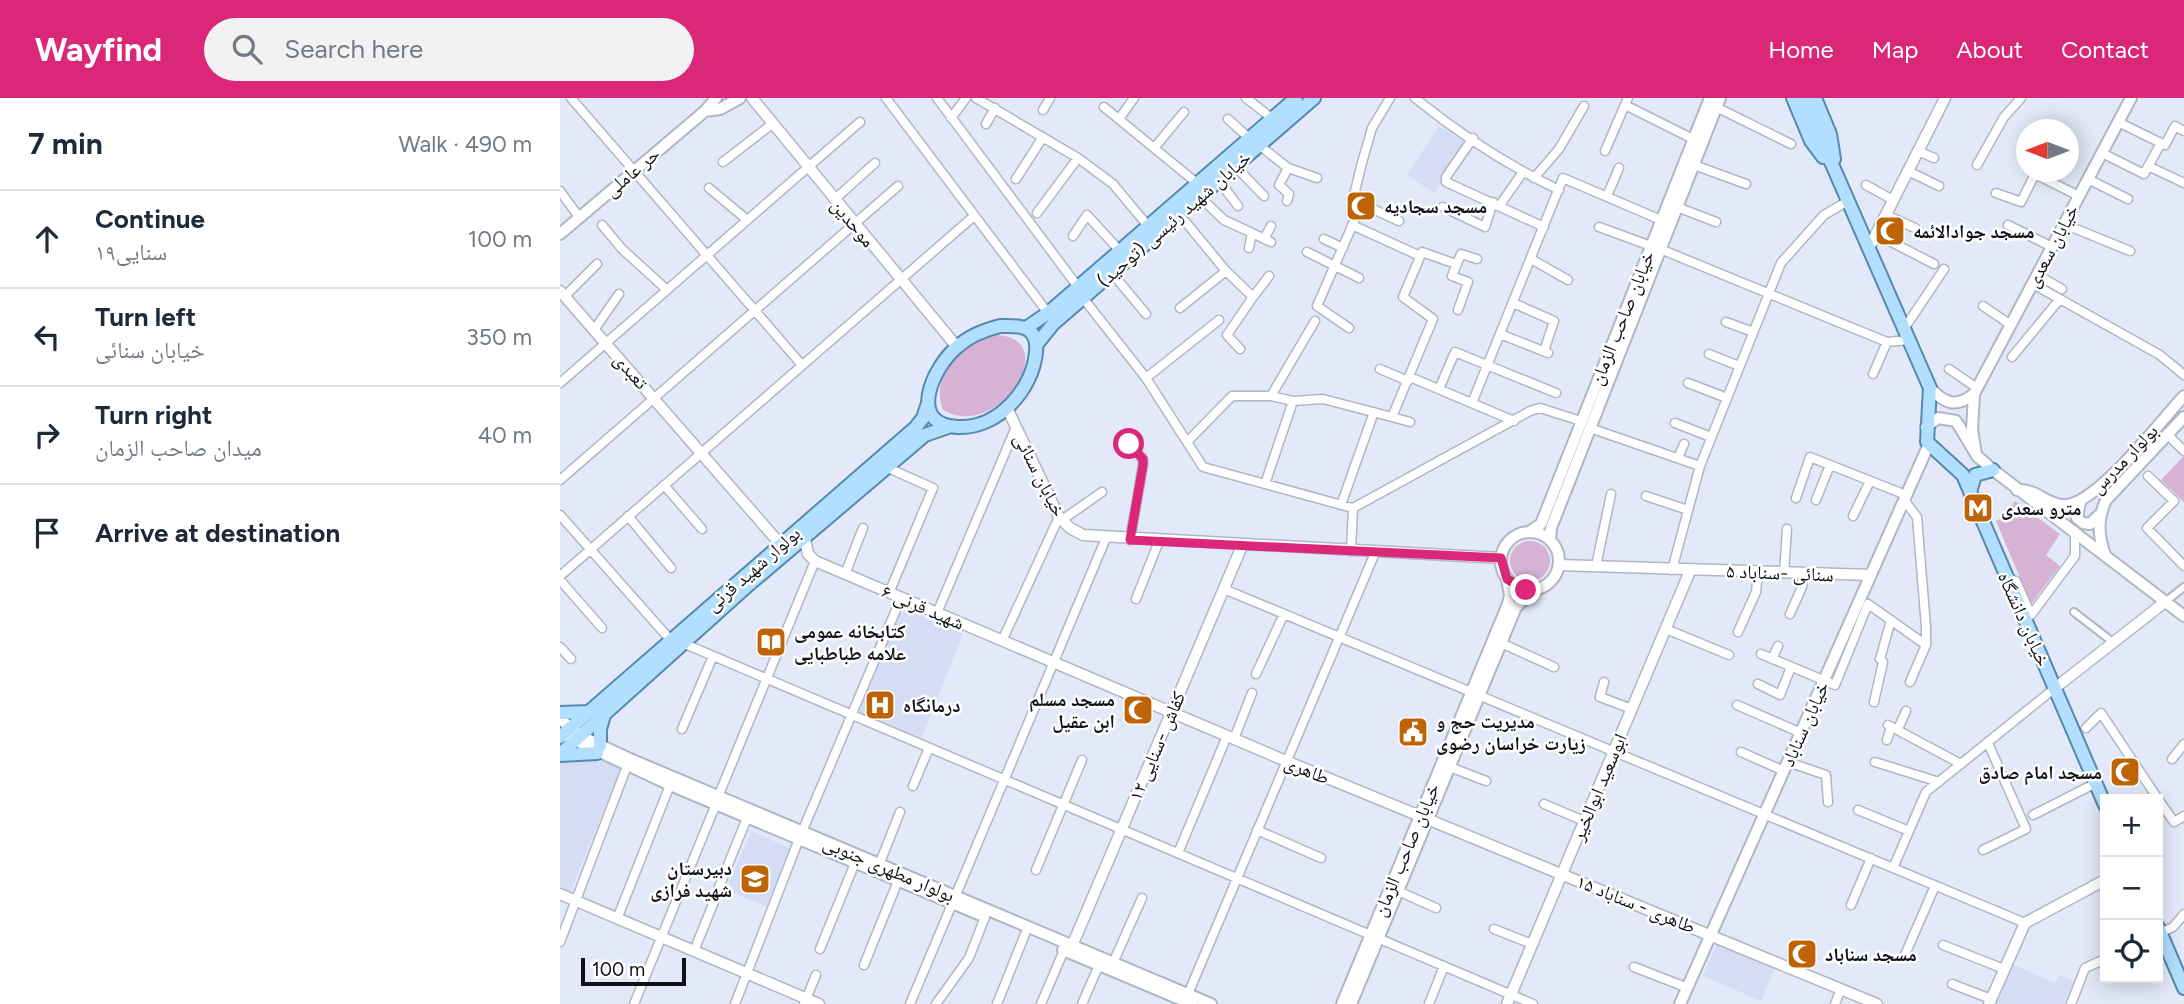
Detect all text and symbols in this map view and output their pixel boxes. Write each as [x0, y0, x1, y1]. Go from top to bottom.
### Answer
search box [204, 18, 694, 81]
text: Wayfind [35, 30, 162, 69]
icon: search [228, 30, 266, 68]
text: Search here [284, 33, 423, 65]
text: Home [1768, 35, 1834, 64]
text: Map [1872, 35, 1918, 64]
text: About [1956, 35, 2023, 64]
text: Contact [2061, 35, 2149, 64]
north arrow [2016, 119, 2079, 182]
text: 7 min [28, 125, 103, 162]
text: Walk · 490 m [398, 130, 532, 158]
street label: حر عاملی [600, 142, 664, 202]
street label: خیابان شهید رئیسی (توحید) [1092, 146, 1256, 292]
mosque icon: مسجد سجادیه [1344, 189, 1378, 223]
street label: موحدین [826, 194, 880, 252]
place label: مسجد سجادیه [1384, 195, 1487, 218]
street label: خیابان سعدی [2021, 201, 2083, 291]
text: Continue [95, 203, 205, 235]
mosque icon: مسجد جوادالائمه [1873, 214, 1907, 248]
icon: ahead [28, 220, 66, 258]
place label: مسجد جوادالائمه [1913, 220, 2034, 243]
text: 100 m [468, 225, 532, 253]
text: سنایی۱۹ [95, 238, 167, 266]
street label: خیابان صاحب الزمان [1585, 248, 1659, 388]
text: Turn left [95, 301, 196, 333]
icon: left [28, 318, 66, 356]
text: 350 m [466, 323, 532, 351]
text: خیابان سنائی [95, 336, 205, 364]
street label: تعبدی [609, 348, 653, 394]
text: Turn right [95, 399, 212, 431]
icon: right [28, 416, 66, 454]
street label: بولوار مدرس [2085, 419, 2163, 499]
text: 40 m [478, 421, 532, 449]
route start [1113, 428, 1144, 459]
street label: خیابان سنائی [1009, 429, 1071, 521]
text: میدان صاحب الزمان [95, 434, 262, 462]
metro station icon: مترو سعدی [1961, 491, 1995, 525]
place label: مترو سعدی [2001, 497, 2081, 520]
icon: arrive [28, 514, 66, 552]
text: Arrive at destination [95, 517, 340, 549]
street label: بولوار شهید قرنی [701, 522, 805, 616]
street label: سنائی -سناباد ۵ [1726, 560, 1834, 586]
street label: خیابان دانشگاه [1993, 568, 2055, 670]
route end [1510, 574, 1541, 605]
street label: شهید قرنی ۶ [878, 579, 968, 635]
place label: کتابخانه عمومی علامه طباطبایی [794, 620, 906, 665]
library icon: کتابخانه عمومی علامه طباطبایی [754, 625, 788, 659]
street label: خیابان سناباد [1776, 678, 1834, 770]
hospital icon: درمانگاه [863, 688, 897, 722]
place label: مسجد مسلم ابن عقیل [1029, 688, 1115, 733]
street label: کفاش -سنایی ۱۲ [1124, 688, 1190, 804]
mosque icon: مسجد مسلم ابن عقیل [1121, 693, 1155, 727]
place label: درمانگاه [903, 694, 961, 717]
place label: مدیریت حج و زیارت خراسان رضوی [1436, 710, 1586, 755]
public building icon: مدیریت حج و زیارت خراسان رضوی [1396, 715, 1430, 749]
street label: ابوسعید ابوالخیر [1566, 730, 1632, 845]
street label: طاهری [1281, 751, 1333, 789]
mosque icon: مسجد امام صادق [2108, 755, 2142, 789]
place label: مسجد امام صادق [1978, 761, 2102, 786]
street label: خیابان صاحب الزمان [1368, 780, 1444, 920]
map controls [2100, 794, 2163, 983]
button: + [2100, 794, 2163, 857]
street label: بولوار مطهری جنوبی [820, 831, 958, 907]
place label: دبیرستان شهید فرازی [650, 857, 732, 902]
button: − [2100, 857, 2163, 920]
school or university icon: دبیرستان شهید فرازی [738, 862, 772, 896]
street label: طاهری - سناباد ۱۵ [1573, 870, 1699, 938]
button: locate [2100, 920, 2163, 983]
mosque icon: مسجد سناباد [1785, 937, 1819, 971]
place label: مسجد سناباد [1825, 943, 1917, 966]
scale bar [581, 955, 686, 987]
text: 100 m [592, 958, 645, 981]

